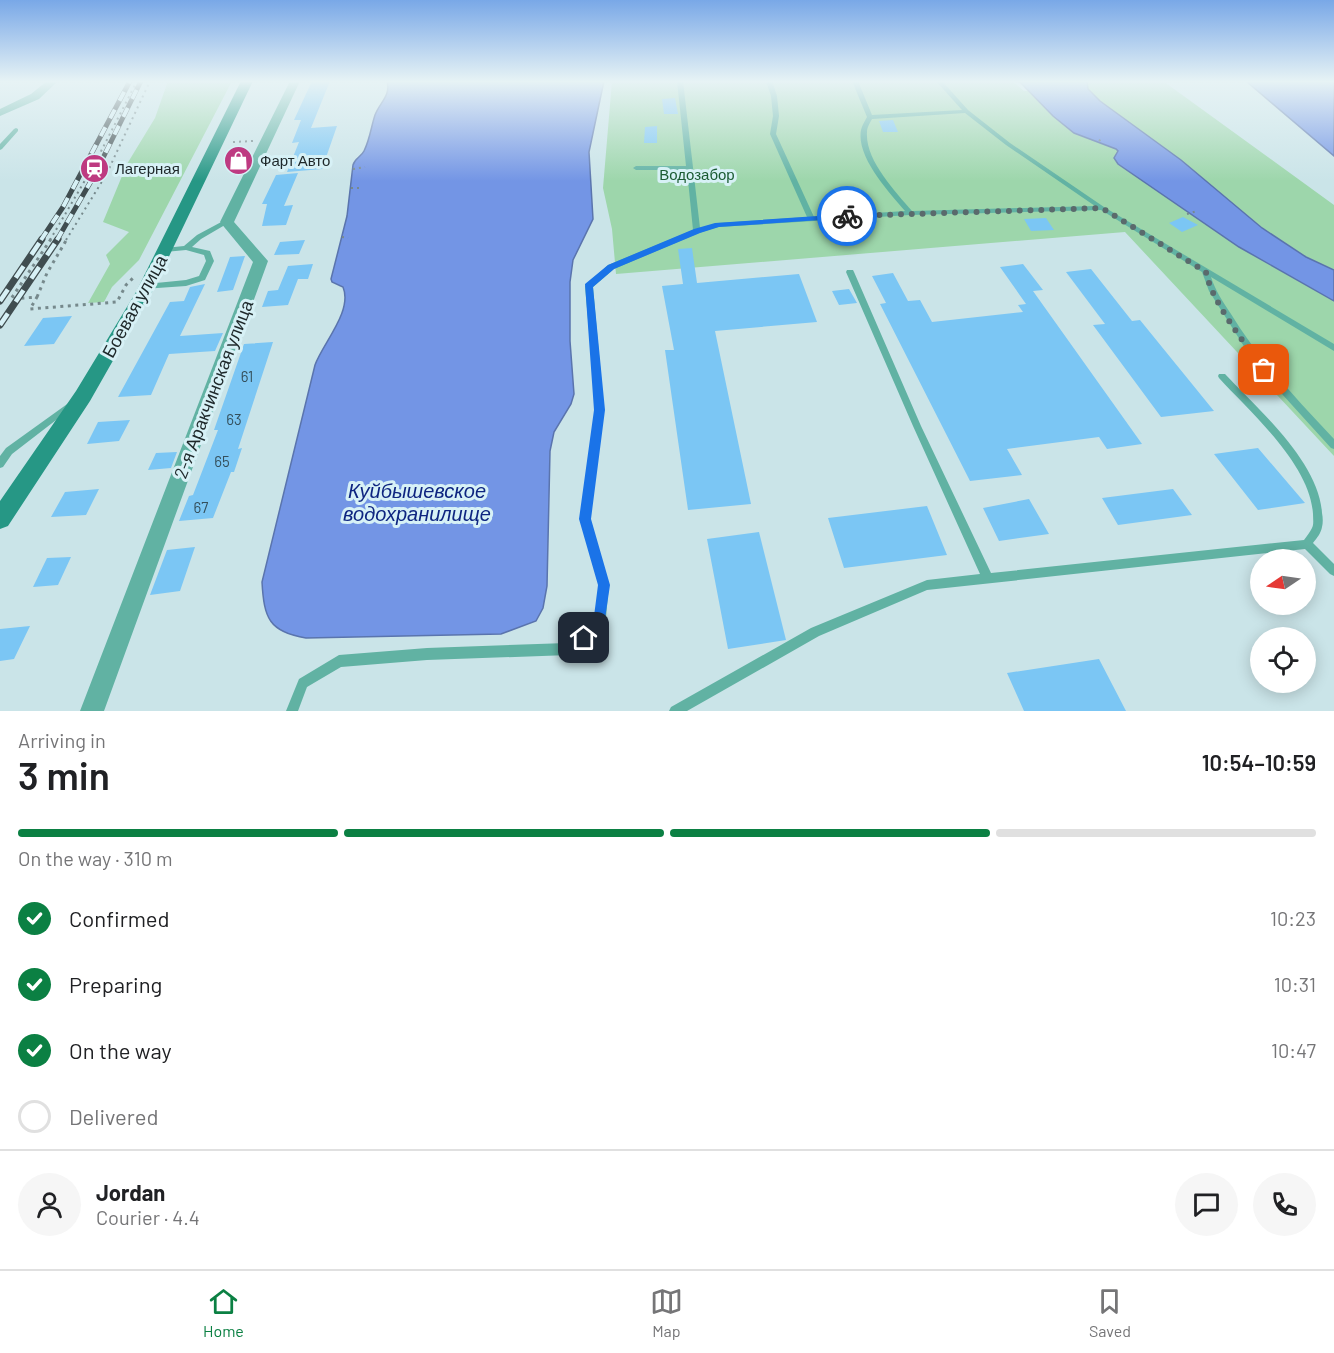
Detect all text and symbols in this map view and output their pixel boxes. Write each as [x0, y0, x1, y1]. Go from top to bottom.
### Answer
shop icon: Фарт Авто [223, 144, 255, 176]
place label: Фарт Авто [260, 151, 330, 169]
station icon: Лагерная [78, 152, 110, 184]
place label: Лагерная [115, 159, 180, 177]
park label: Водозабор [659, 165, 735, 183]
courier [817, 186, 877, 246]
icon: bike [831, 200, 864, 233]
street label: Боевая улица [97, 250, 172, 361]
street label: 2-я Аракчинская улица [169, 296, 258, 481]
pin [1238, 344, 1289, 395]
icon: bag [1247, 353, 1280, 386]
house number: 61 [241, 367, 253, 385]
house number: 63 [226, 410, 242, 428]
house number: 65 [214, 452, 230, 470]
water label: Куйбышевское водохранилище [343, 478, 491, 525]
house number: 67 [194, 498, 208, 516]
north arrow [1250, 549, 1316, 615]
map controls [1250, 549, 1316, 693]
pin [558, 612, 609, 663]
icon: home [567, 621, 600, 654]
button: locate [1250, 627, 1316, 693]
text: Arriving in [18, 728, 106, 752]
text: 10:54–10:59 [1202, 749, 1316, 775]
text: 3 min [18, 751, 110, 798]
text: On the way · 310 m [18, 846, 173, 870]
icon: check [18, 902, 51, 935]
text: Confirmed [69, 905, 169, 931]
text: 10:23 [1270, 906, 1316, 930]
icon: check [18, 968, 51, 1001]
text: Preparing [69, 971, 162, 997]
text: 10:31 [1274, 972, 1316, 996]
icon: check [18, 1034, 51, 1067]
text: On the way [69, 1037, 172, 1063]
text: 10:47 [1271, 1038, 1316, 1062]
text: Delivered [69, 1103, 158, 1129]
button: person [18, 1173, 81, 1236]
button: chat [1175, 1173, 1238, 1236]
button: phone [1253, 1173, 1316, 1236]
text: Jordan [96, 1179, 165, 1205]
text: Courier · 4.4 [96, 1205, 200, 1229]
tab: Home [203, 1285, 244, 1340]
tab: Map [650, 1285, 683, 1340]
tab: Saved [1089, 1285, 1131, 1340]

